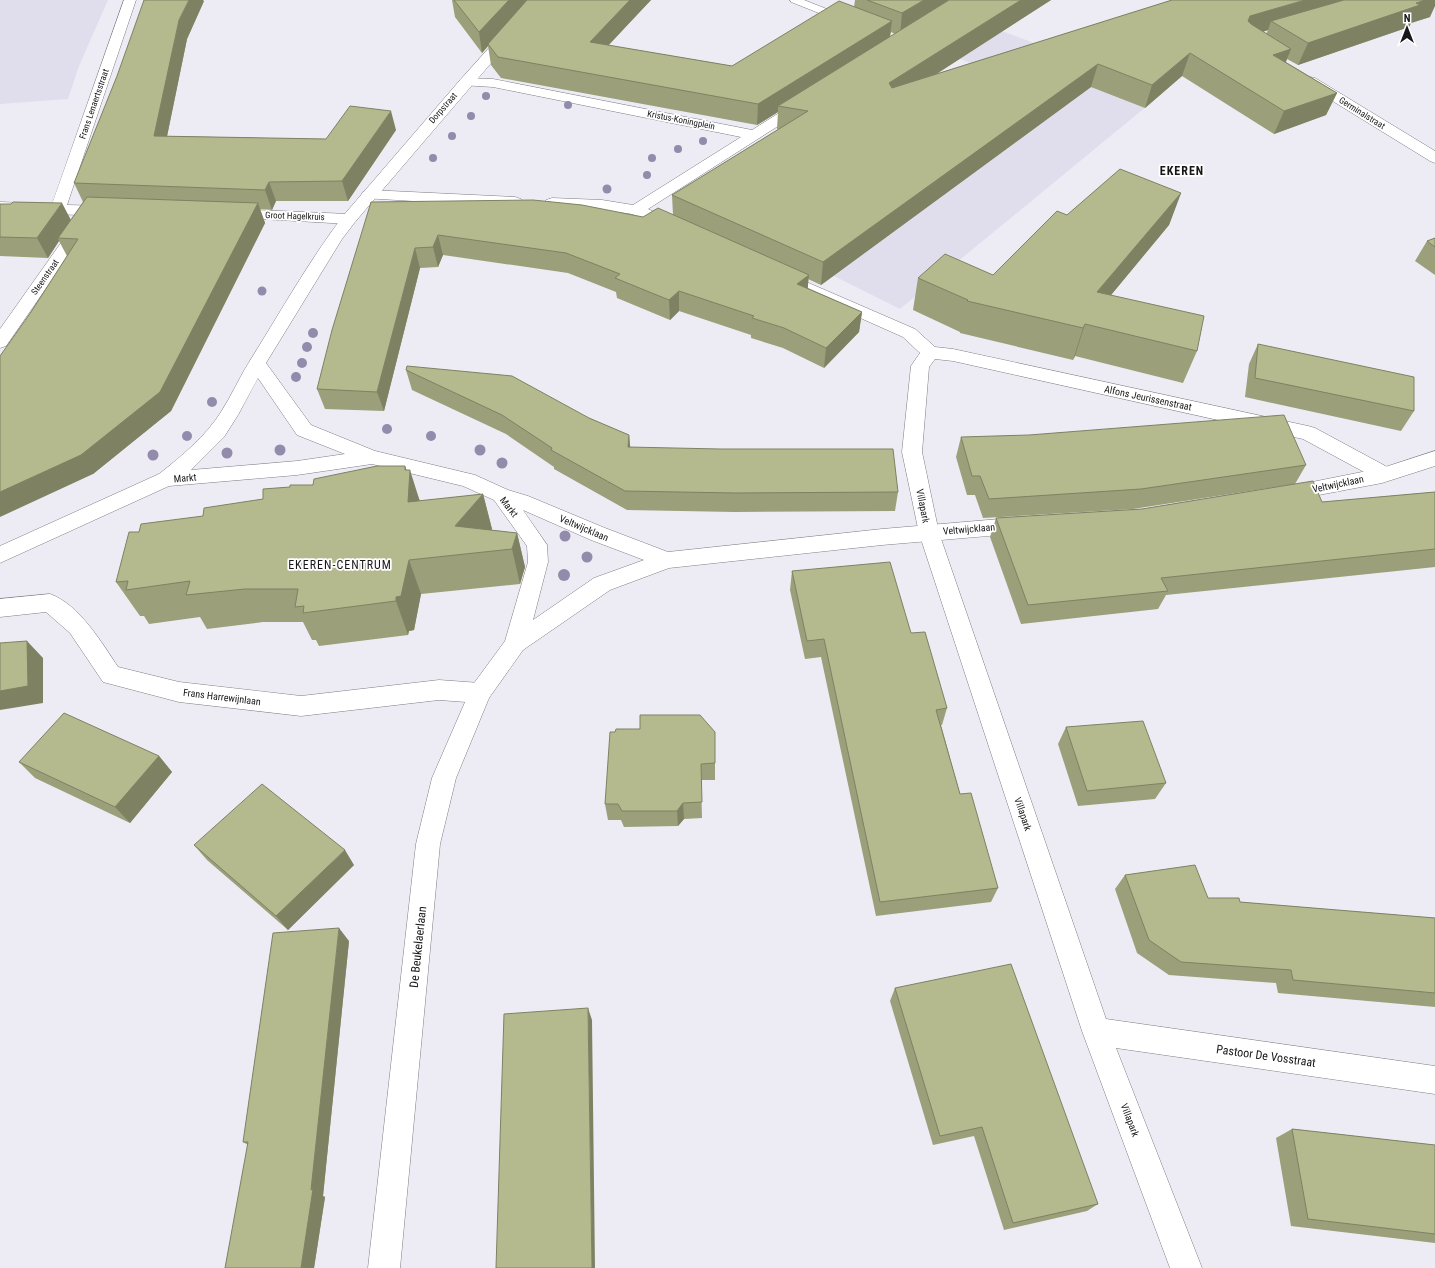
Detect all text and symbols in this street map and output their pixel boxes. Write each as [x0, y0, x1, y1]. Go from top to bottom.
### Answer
north arrow [1387, 8, 1427, 48]
text: N [1404, 12, 1411, 25]
street label: Frans Lenaertsstraat [77, 67, 111, 140]
street label: Dorpstraat [427, 90, 459, 125]
street label: Germinalstraat [1337, 95, 1387, 131]
street label: Kristus-Koningplein [646, 109, 716, 131]
district label: EKEREN [1160, 164, 1204, 178]
street label: Groot Hagelkruis [265, 210, 325, 222]
street label: Steenstraat [29, 257, 61, 297]
street label: Alfons Jeurissenstraat [1103, 383, 1193, 413]
street label: Markt [173, 472, 197, 484]
street label: Veltwijcklaan [1311, 473, 1365, 495]
street label: Villapark [914, 488, 932, 524]
street label: Markt [498, 495, 520, 519]
street label: Veltwijcklaan [558, 513, 610, 543]
street label: Veltwijcklaan [943, 521, 996, 537]
district label: EKEREN-CENTRUM [288, 558, 392, 572]
street label: Frans Harrewijnlaan [182, 687, 262, 707]
street label: Villapark [1012, 796, 1034, 833]
street label: De Beukelaerlaan [407, 905, 429, 988]
street label: Pastoor De Vosstraat [1215, 1042, 1317, 1070]
street label: Villapark [1119, 1102, 1142, 1139]

